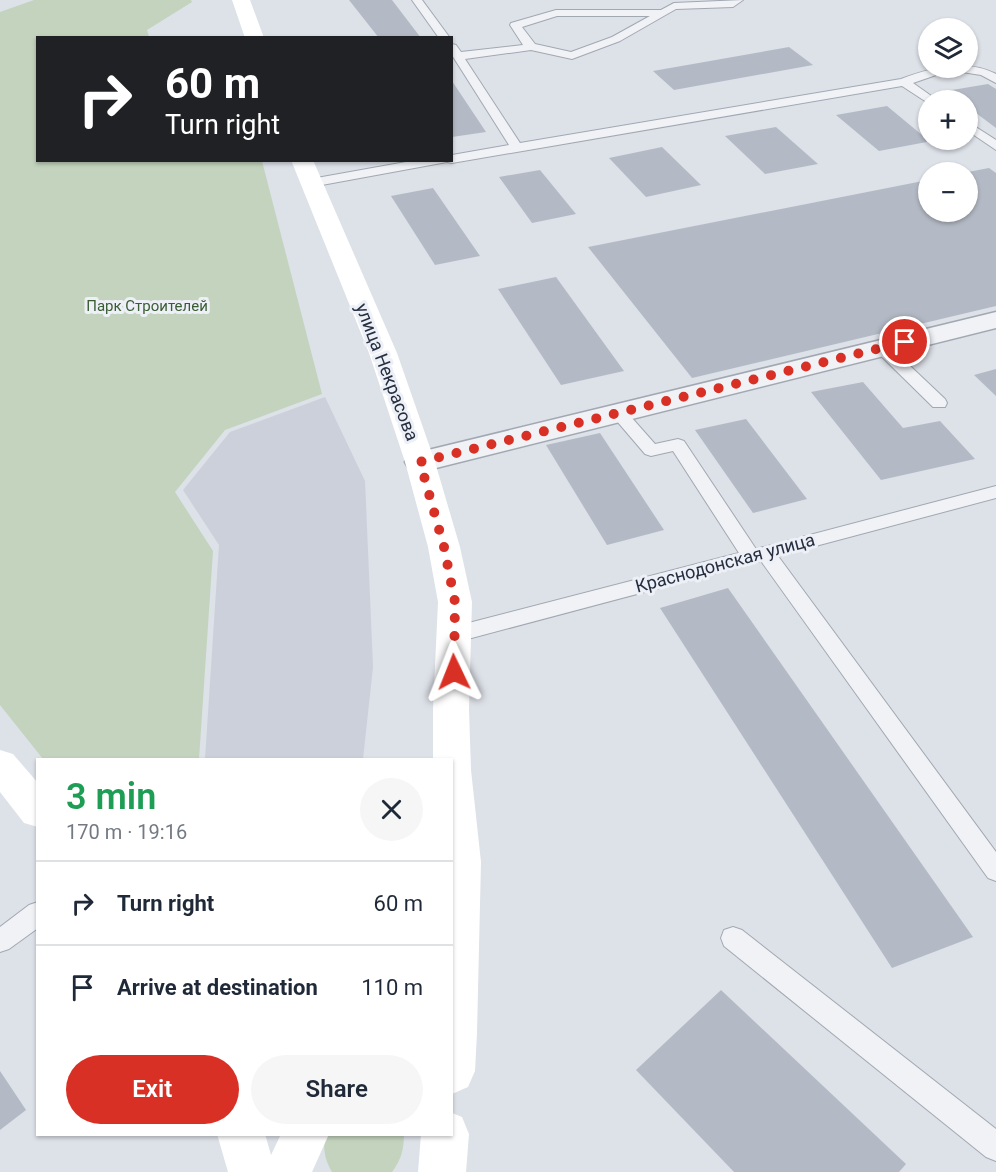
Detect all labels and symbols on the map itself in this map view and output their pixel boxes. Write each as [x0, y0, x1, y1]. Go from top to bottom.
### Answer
park label: Парк Строителей [86, 297, 208, 315]
street label: улица Некрасова [352, 300, 423, 444]
pin [879, 316, 930, 367]
street label: Краснодонская улица [633, 528, 817, 597]
position arrow [422, 640, 486, 704]

